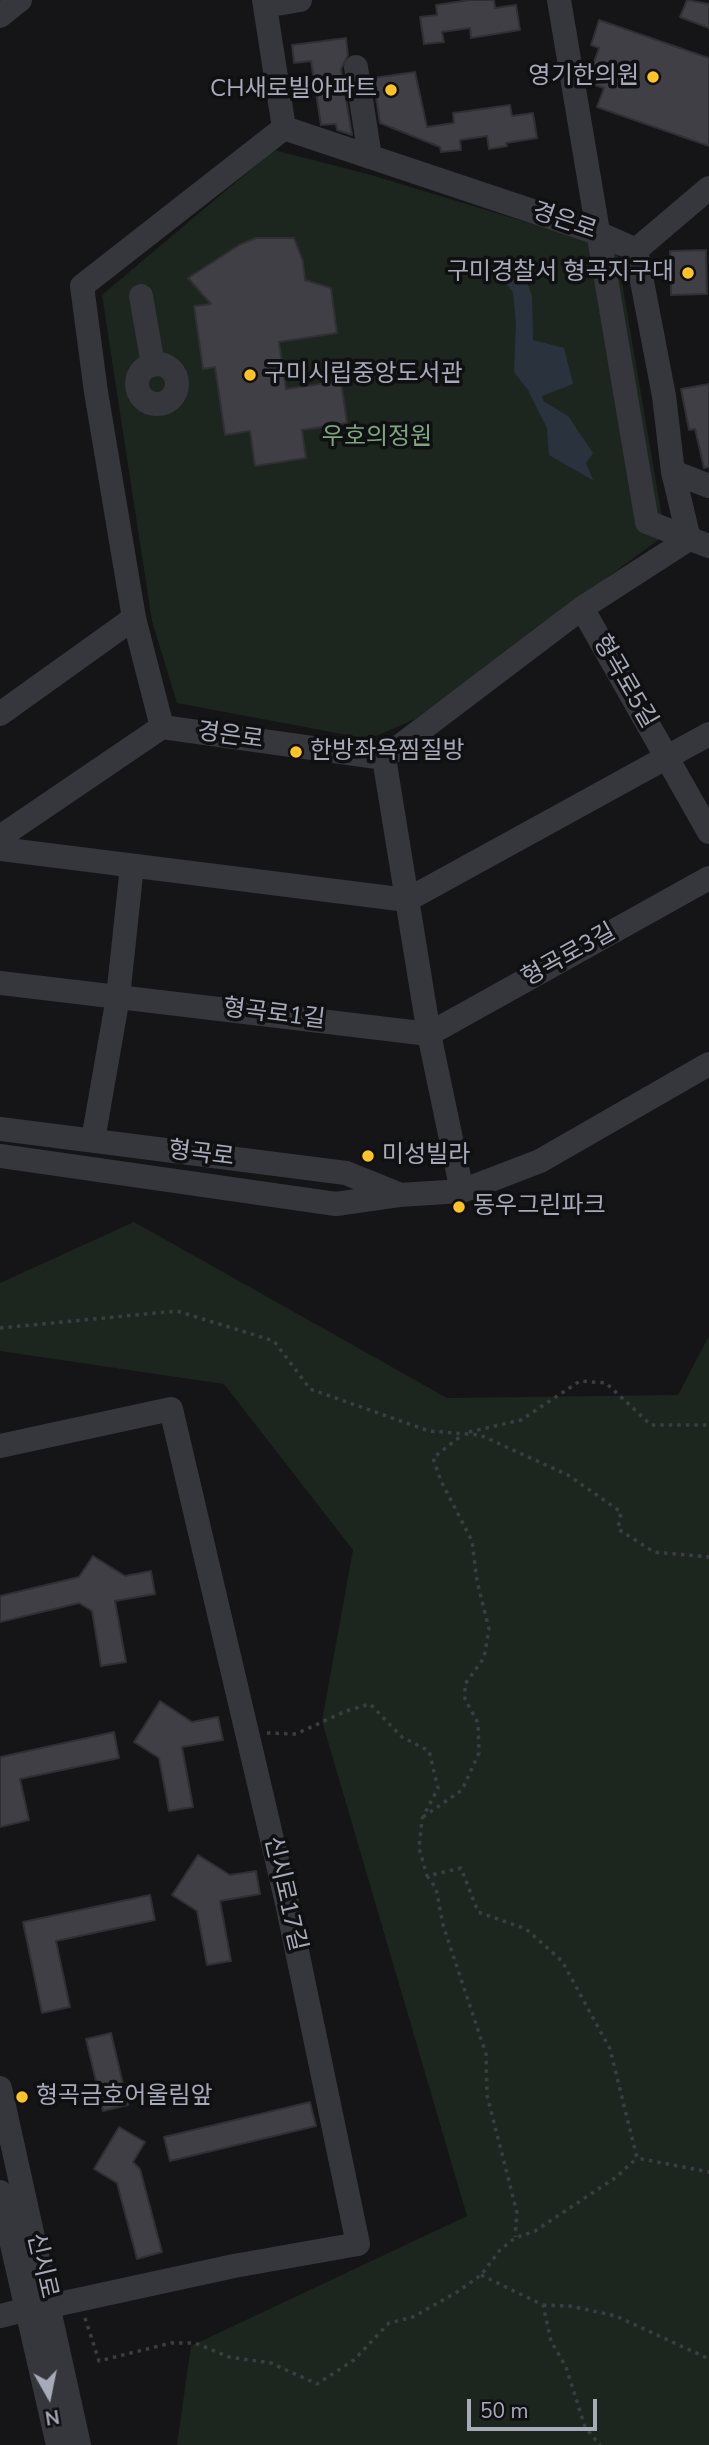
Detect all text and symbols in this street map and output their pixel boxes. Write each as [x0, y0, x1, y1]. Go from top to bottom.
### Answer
place label: 영기한의원 [529, 63, 639, 91]
marker: 영기한의원 [645, 69, 661, 85]
place label: CH새로빌아파트 [210, 76, 377, 104]
marker: CH새로빌아파트 [383, 82, 399, 98]
street label: 경은로 [528, 198, 600, 246]
place label: 구미경찰서 형곡지구대 [447, 259, 674, 287]
marker: 구미경찰서 형곡지구대 [680, 265, 696, 281]
place label: 구미시립중앙도서관 [264, 361, 463, 389]
marker: 구미시립중앙도서관 [242, 367, 258, 383]
park label: 우호의정원 [322, 424, 432, 452]
street label: 형곡로5길 [586, 630, 662, 734]
street label: 경은로 [195, 718, 265, 756]
place label: 한방좌욕찜질방 [310, 738, 465, 766]
marker: 한방좌욕찜질방 [288, 744, 304, 760]
street label: 형곡로3길 [517, 919, 621, 993]
street label: 형곡로1길 [221, 994, 327, 1036]
street label: 형곡로 [166, 1137, 236, 1173]
place label: 미성빌라 [382, 1142, 470, 1170]
marker: 미성빌라 [360, 1148, 376, 1164]
place label: 동우그린파크 [473, 1193, 605, 1221]
marker: 동우그린파크 [451, 1199, 467, 1215]
street label: 신시로17길 [257, 1834, 311, 1954]
place label: 형곡금호어울림앞 [36, 2083, 213, 2111]
marker: 형곡금호어울림앞 [14, 2089, 30, 2105]
street label: 신시로 [20, 2230, 62, 2302]
north arrow [14, 2361, 84, 2431]
scale bar [471, 2386, 600, 2430]
text: 50 m [480, 2397, 529, 2425]
text: N [43, 2403, 61, 2431]

